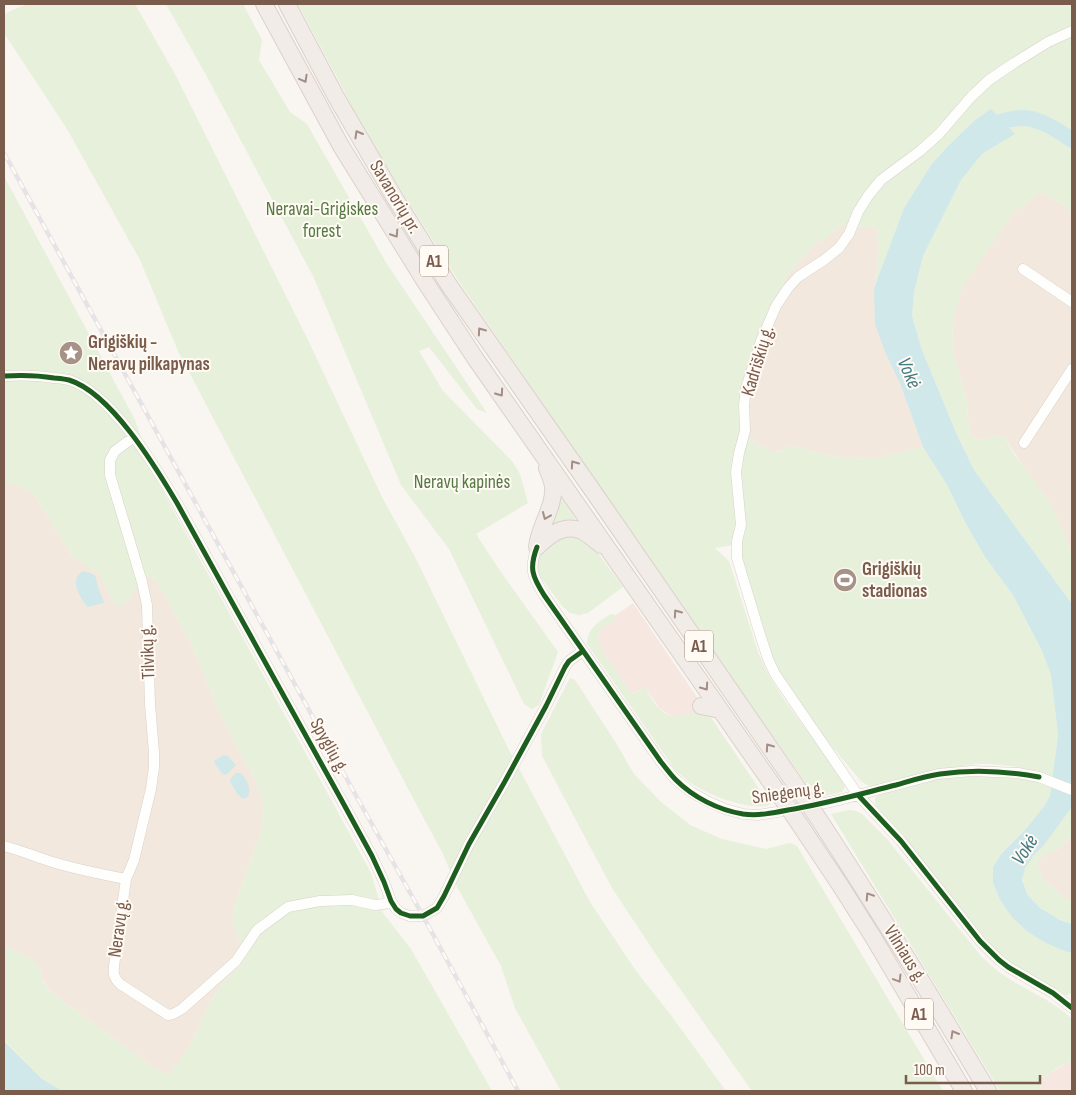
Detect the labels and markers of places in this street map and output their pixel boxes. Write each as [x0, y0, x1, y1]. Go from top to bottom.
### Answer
place label: Grigiškių - Neravų pilkapynas [88, 331, 210, 376]
place icon: Grigiškių - Neravų pilkapynas [58, 340, 84, 366]
place label: Grigiškių stadionas [862, 558, 927, 603]
sports icon: Grigiškių stadionas [832, 567, 858, 593]

